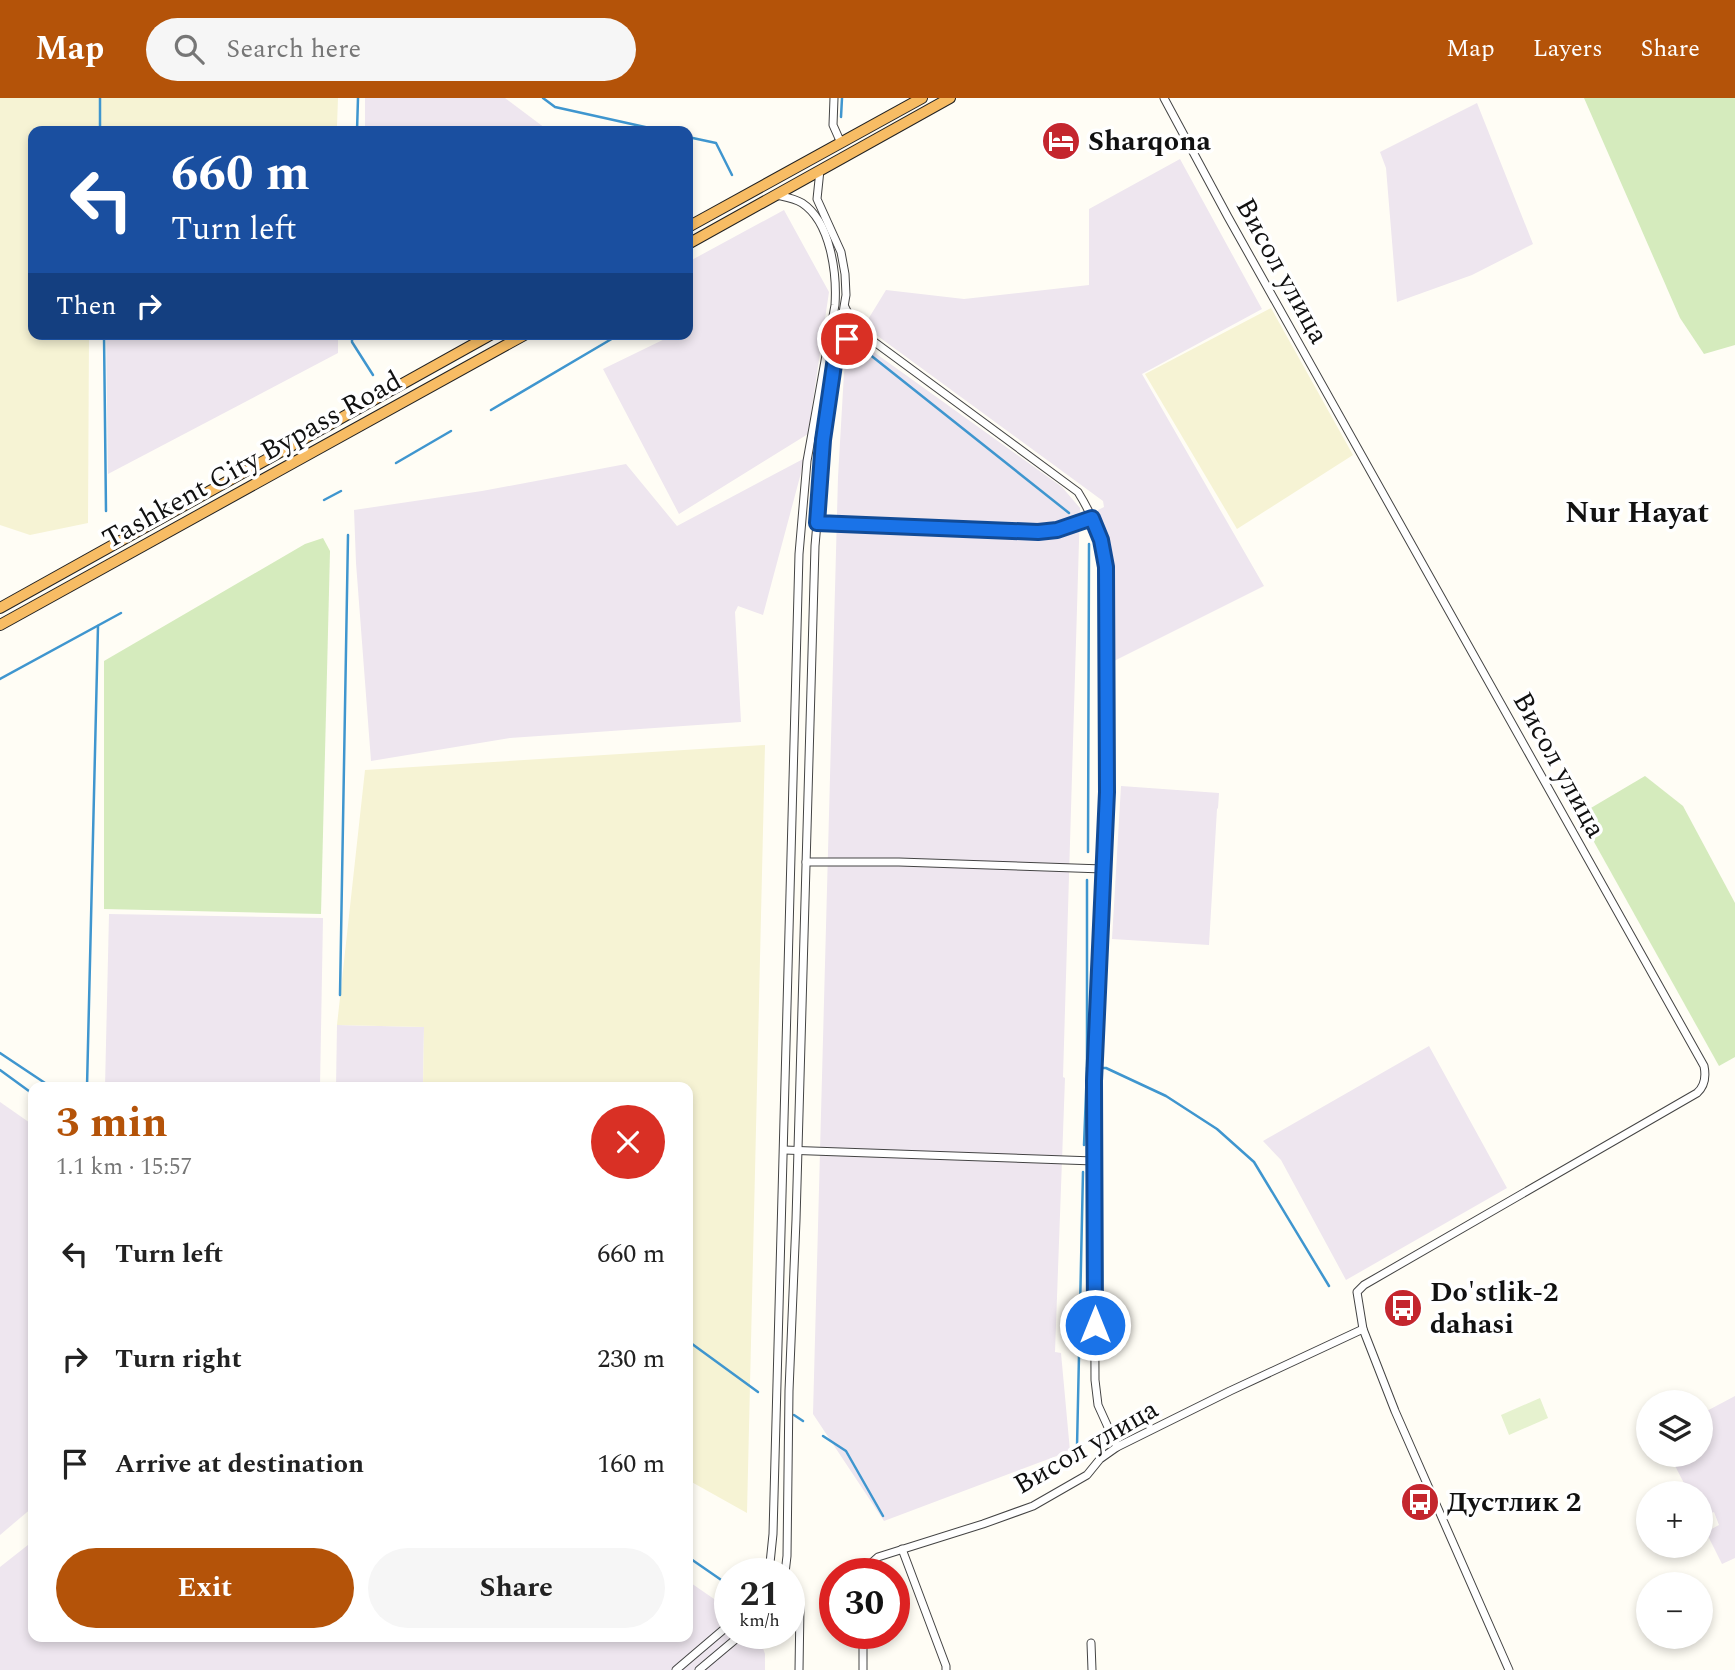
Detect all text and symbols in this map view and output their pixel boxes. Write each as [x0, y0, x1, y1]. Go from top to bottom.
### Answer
search box [146, 18, 636, 81]
text: Map [35, 24, 104, 74]
text: Search here [226, 29, 361, 69]
icon: search [170, 30, 208, 68]
text: Map [1446, 31, 1495, 67]
text: Layers [1533, 31, 1603, 67]
text: Share [1641, 31, 1700, 67]
hotel icon: Sharqona [1040, 120, 1082, 162]
place label: Sharqona [1088, 120, 1211, 163]
text: 660 m [171, 137, 310, 212]
icon: left [56, 154, 147, 245]
street label: Висол улица [1224, 190, 1340, 352]
text: Turn left [171, 205, 297, 254]
text: Then [56, 286, 116, 326]
icon: right [130, 287, 168, 325]
pin [817, 309, 877, 369]
icon: arrive [828, 320, 866, 358]
street label: Tashkent City Bypass Road [94, 360, 410, 560]
district label: Nur Hayat [1565, 490, 1709, 536]
street label: Висол улица [1501, 684, 1617, 846]
text: 3 min [56, 1092, 168, 1155]
button: close [591, 1105, 665, 1179]
text: 1.1 km · 15:57 [56, 1150, 192, 1185]
text: Turn left [115, 1234, 223, 1274]
text: 660 m [597, 1234, 665, 1274]
icon: left [56, 1235, 94, 1273]
place label: Do'stlik-2 dahasi [1430, 1271, 1558, 1346]
bus stop icon: Do'stlik-2 dahasi [1382, 1287, 1424, 1329]
position arrow [1058, 1288, 1132, 1362]
text: Turn right [115, 1339, 242, 1379]
text: 230 m [597, 1339, 665, 1379]
icon: right [56, 1340, 94, 1378]
street label: Висол улица [1005, 1388, 1167, 1506]
map controls [1636, 1390, 1713, 1649]
button: layers [1636, 1390, 1713, 1467]
text: Arrive at destination [115, 1444, 364, 1484]
text: 160 m [597, 1444, 665, 1484]
icon: arrive [56, 1445, 94, 1483]
bus stop icon: Дустлик 2 [1399, 1481, 1441, 1523]
place label: Дустлик 2 [1447, 1481, 1582, 1524]
button: + [1636, 1481, 1713, 1558]
button: Exit [56, 1548, 354, 1628]
button: Share [368, 1548, 665, 1628]
speed limit sign: 30 [819, 1558, 910, 1649]
text: 21 [740, 1568, 779, 1621]
button: − [1636, 1572, 1713, 1649]
text: km/h [739, 1607, 780, 1634]

